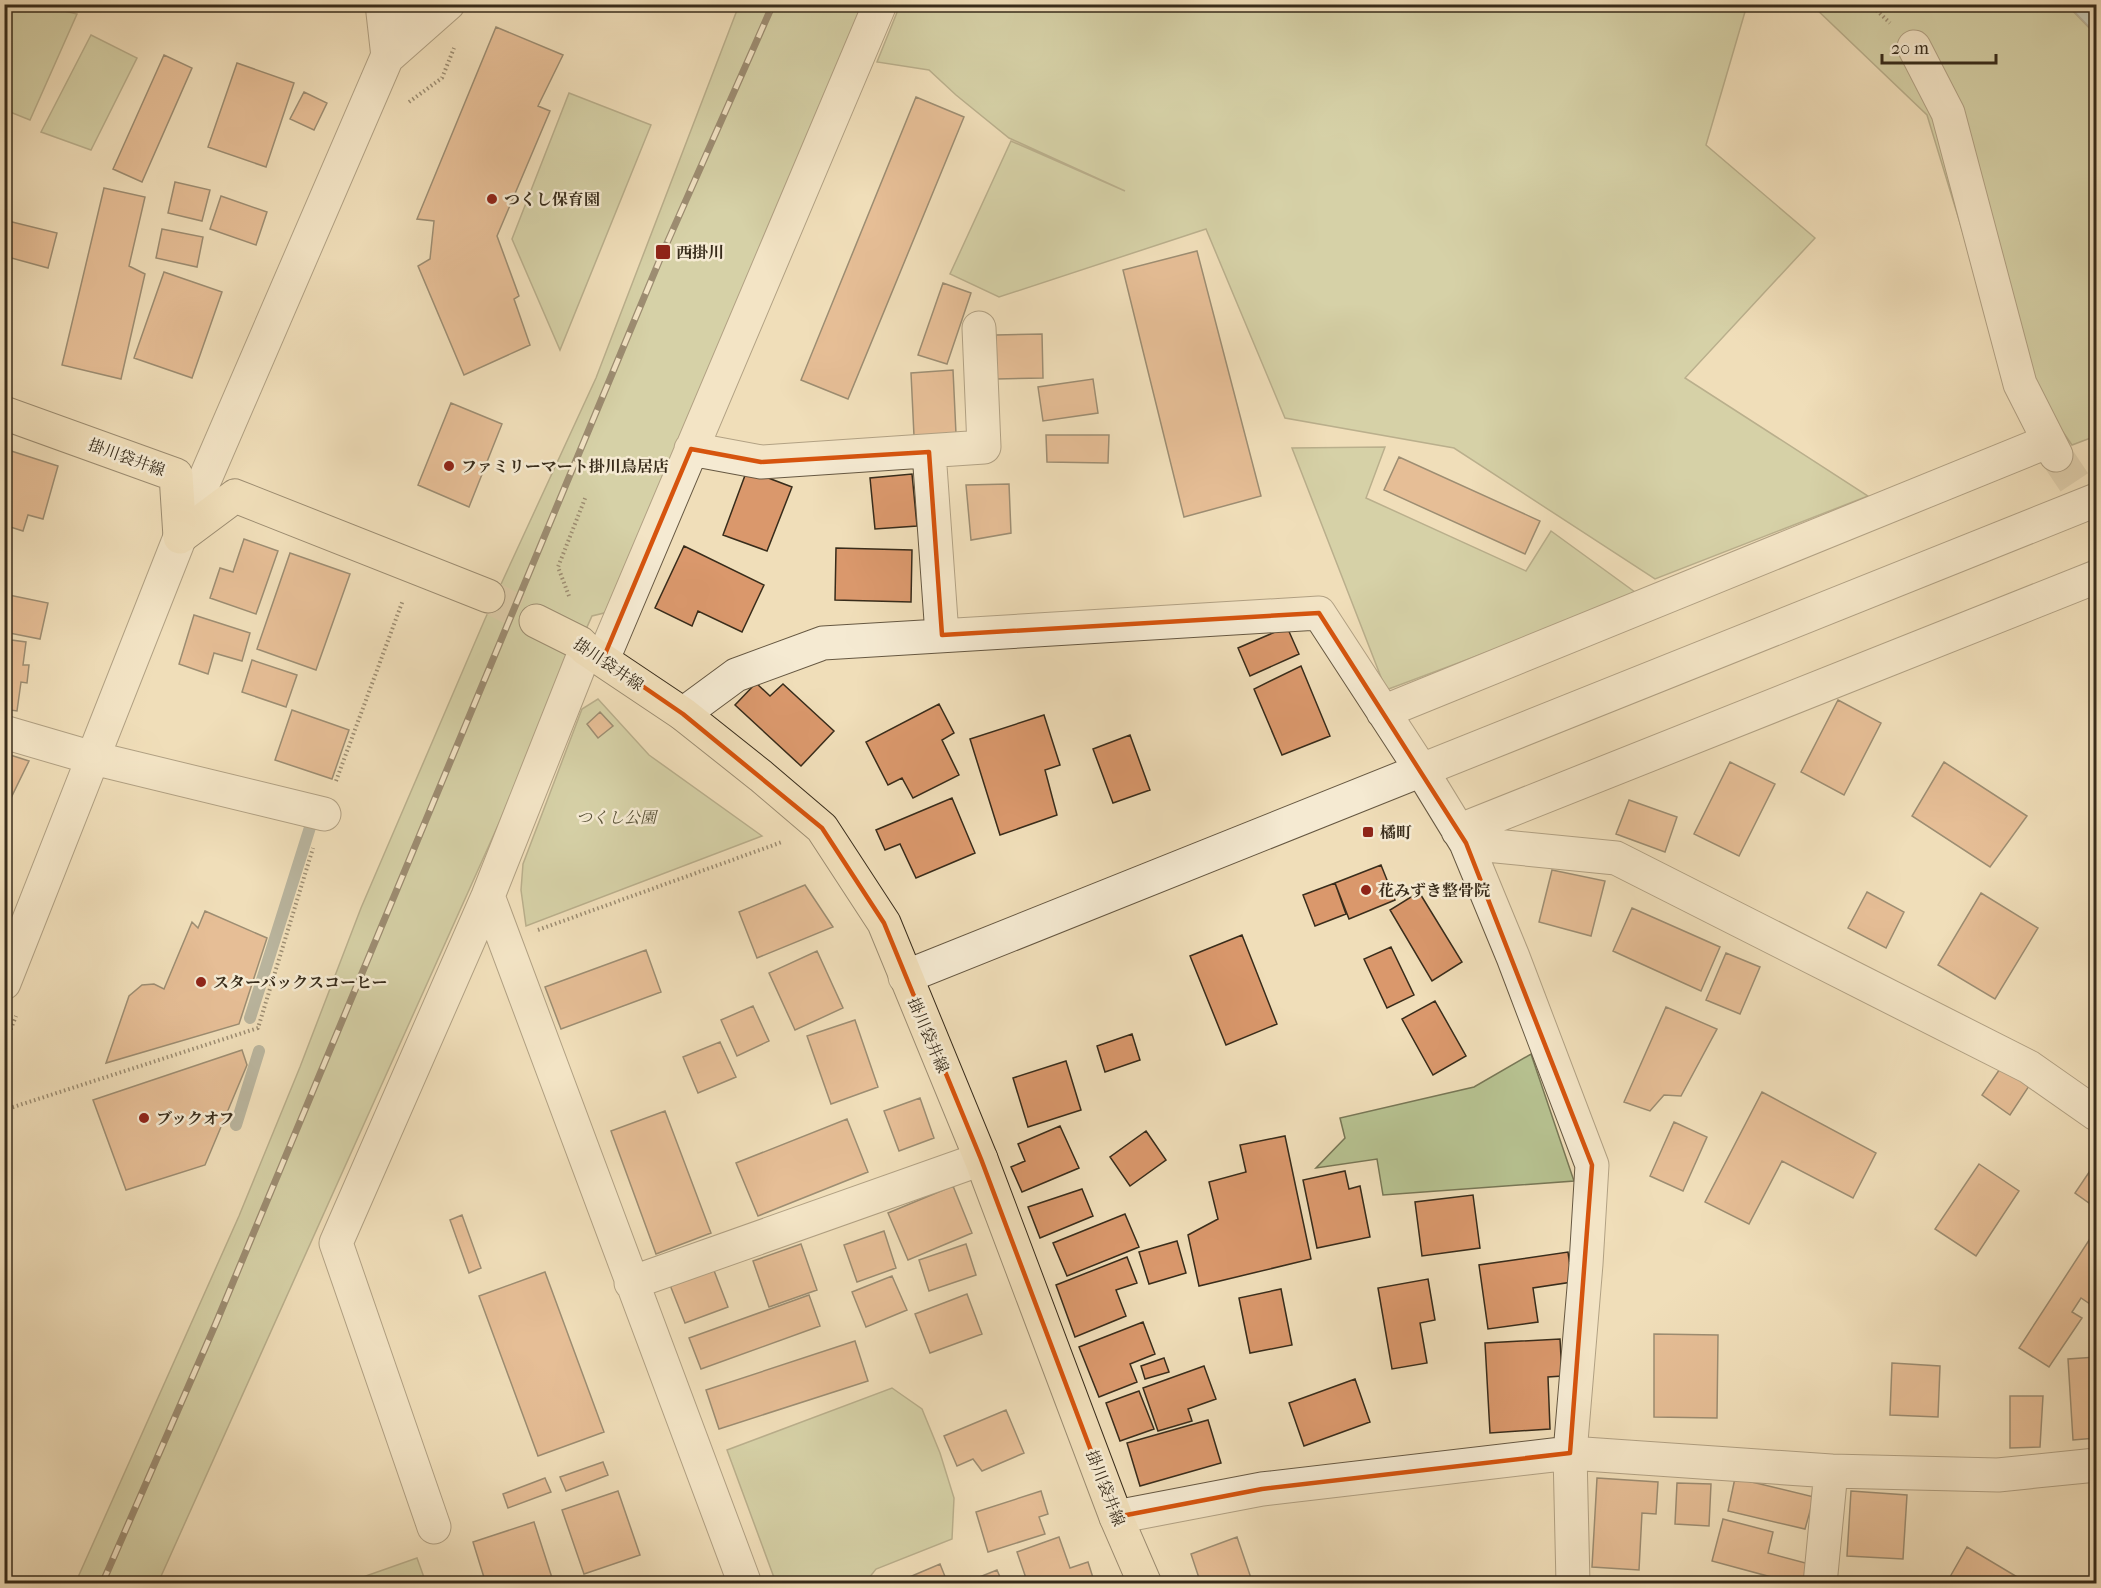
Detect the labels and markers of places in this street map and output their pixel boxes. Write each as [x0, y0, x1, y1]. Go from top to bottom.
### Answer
place label: つくし保育園 [504, 190, 600, 209]
marker: つくし保育園 [485, 192, 499, 206]
marker: 西掛川 [654, 243, 672, 261]
place label: 西掛川 [676, 243, 724, 262]
place label: ファミリーマート掛川鳥居店 [461, 457, 669, 476]
marker: ファミリーマート掛川鳥居店 [442, 459, 456, 473]
place label: 橘町 [1380, 823, 1412, 842]
marker: 橘町 [1361, 825, 1375, 839]
place label: 花みずき整骨院 [1378, 881, 1490, 900]
marker: 花みずき整骨院 [1359, 883, 1373, 897]
place label: スターバックスコーヒー [213, 973, 387, 992]
marker: スターバックスコーヒー [194, 975, 208, 989]
place label: ブックオフ [156, 1109, 234, 1128]
marker: ブックオフ [137, 1111, 151, 1125]

